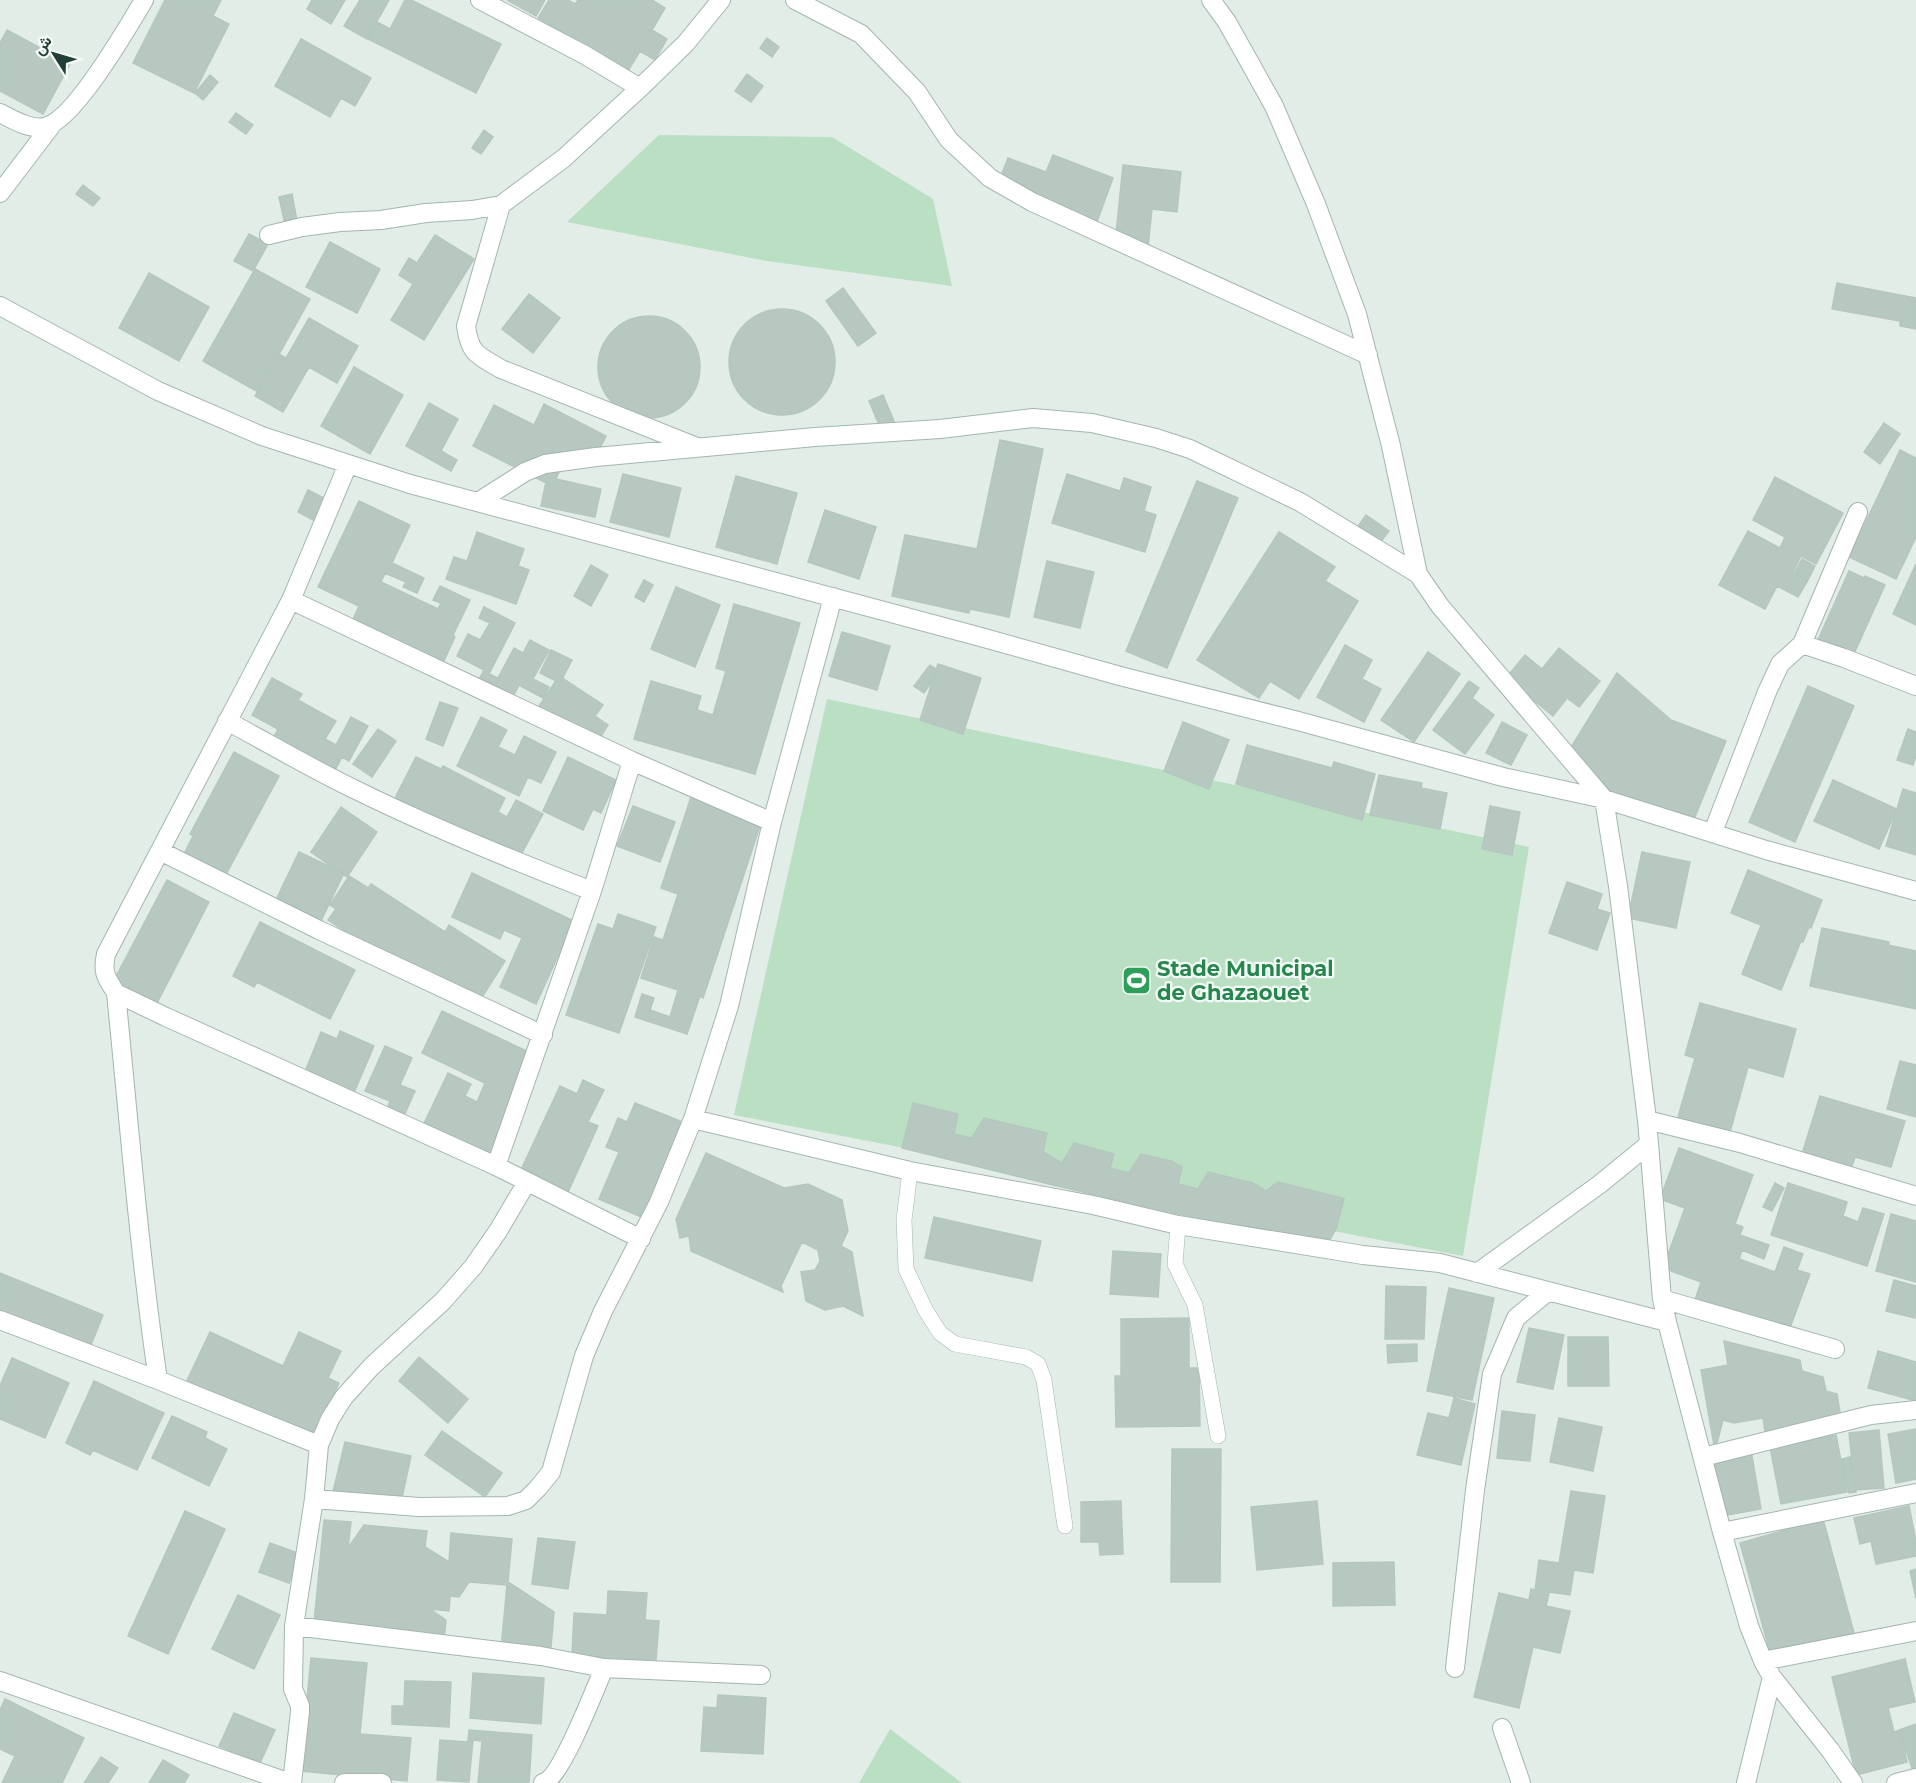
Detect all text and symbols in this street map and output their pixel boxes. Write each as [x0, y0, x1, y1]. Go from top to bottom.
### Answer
north arrow [24, 24, 84, 84]
text: ش [29, 32, 56, 59]
place label: Stade Municipal de Ghazaouet [1157, 956, 1333, 1005]
sports icon: Stade Municipal de Ghazaouet [1120, 965, 1152, 997]

